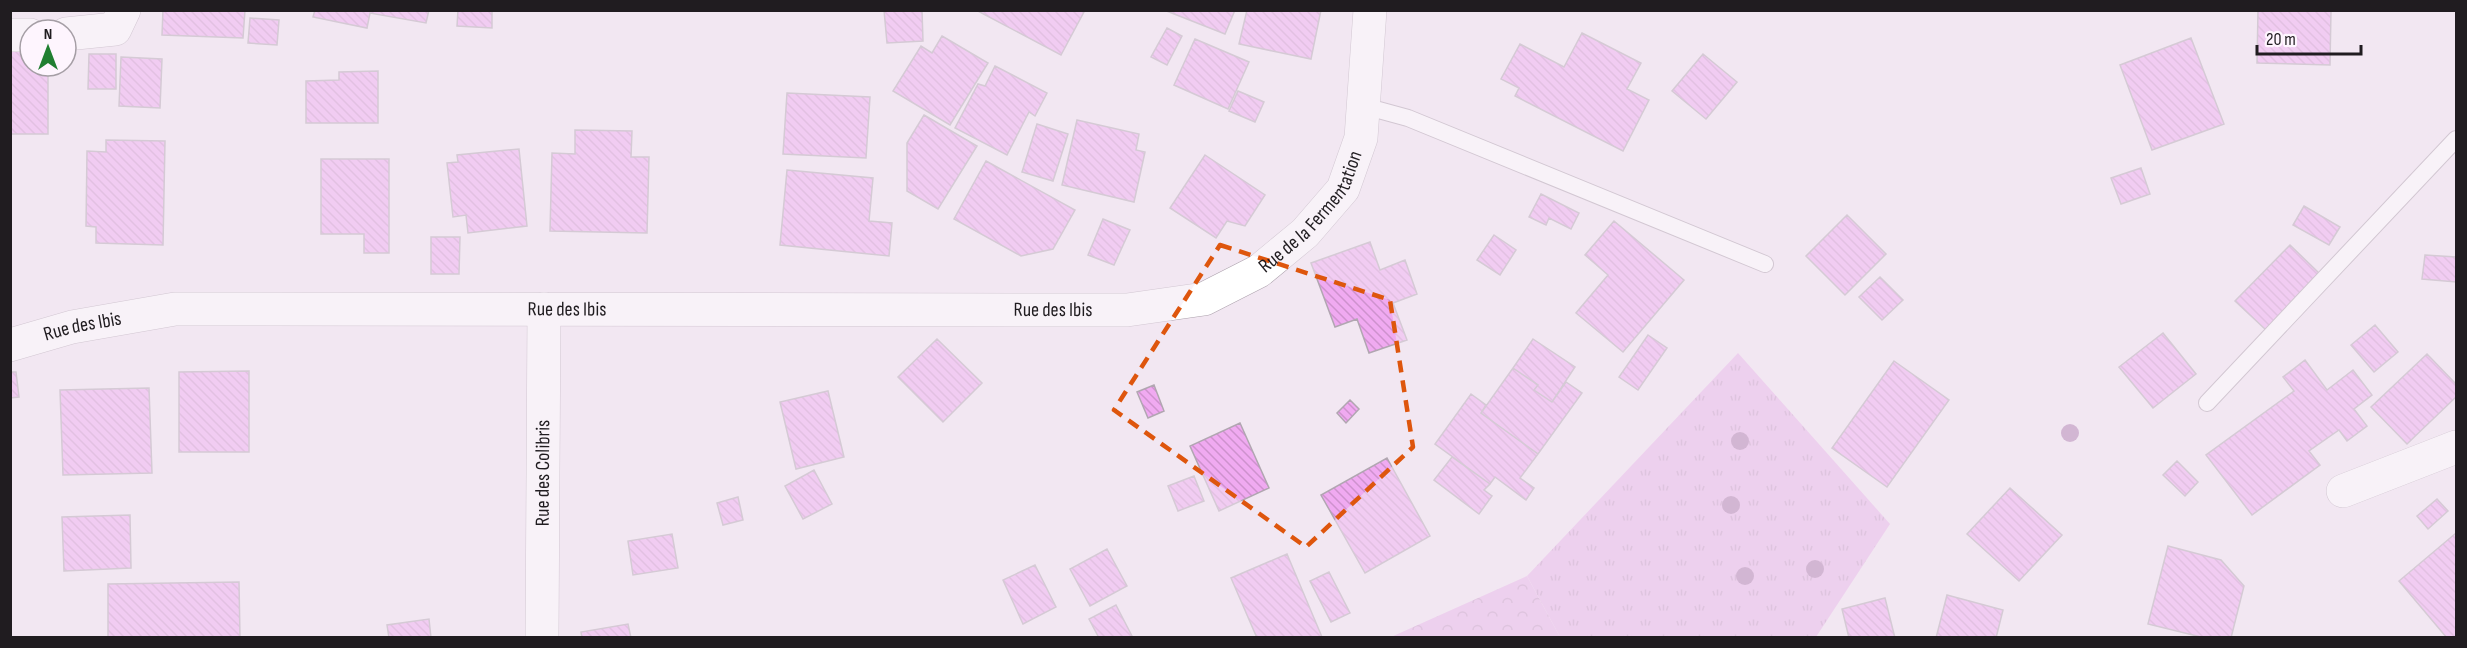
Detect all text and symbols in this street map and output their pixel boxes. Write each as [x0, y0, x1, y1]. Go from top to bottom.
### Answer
north arrow [18, 18, 78, 78]
scale bar [2257, 18, 2360, 56]
text: N [44, 25, 52, 44]
text: 20 m [2266, 29, 2296, 50]
street label: Rue de la Fermentation [1254, 148, 1368, 278]
street label: Rue des Ibis [527, 297, 606, 321]
street label: Rue des Ibis [1013, 298, 1092, 322]
street label: Rue des Ibis [41, 307, 123, 347]
street label: Rue des Colibris [531, 420, 555, 526]

